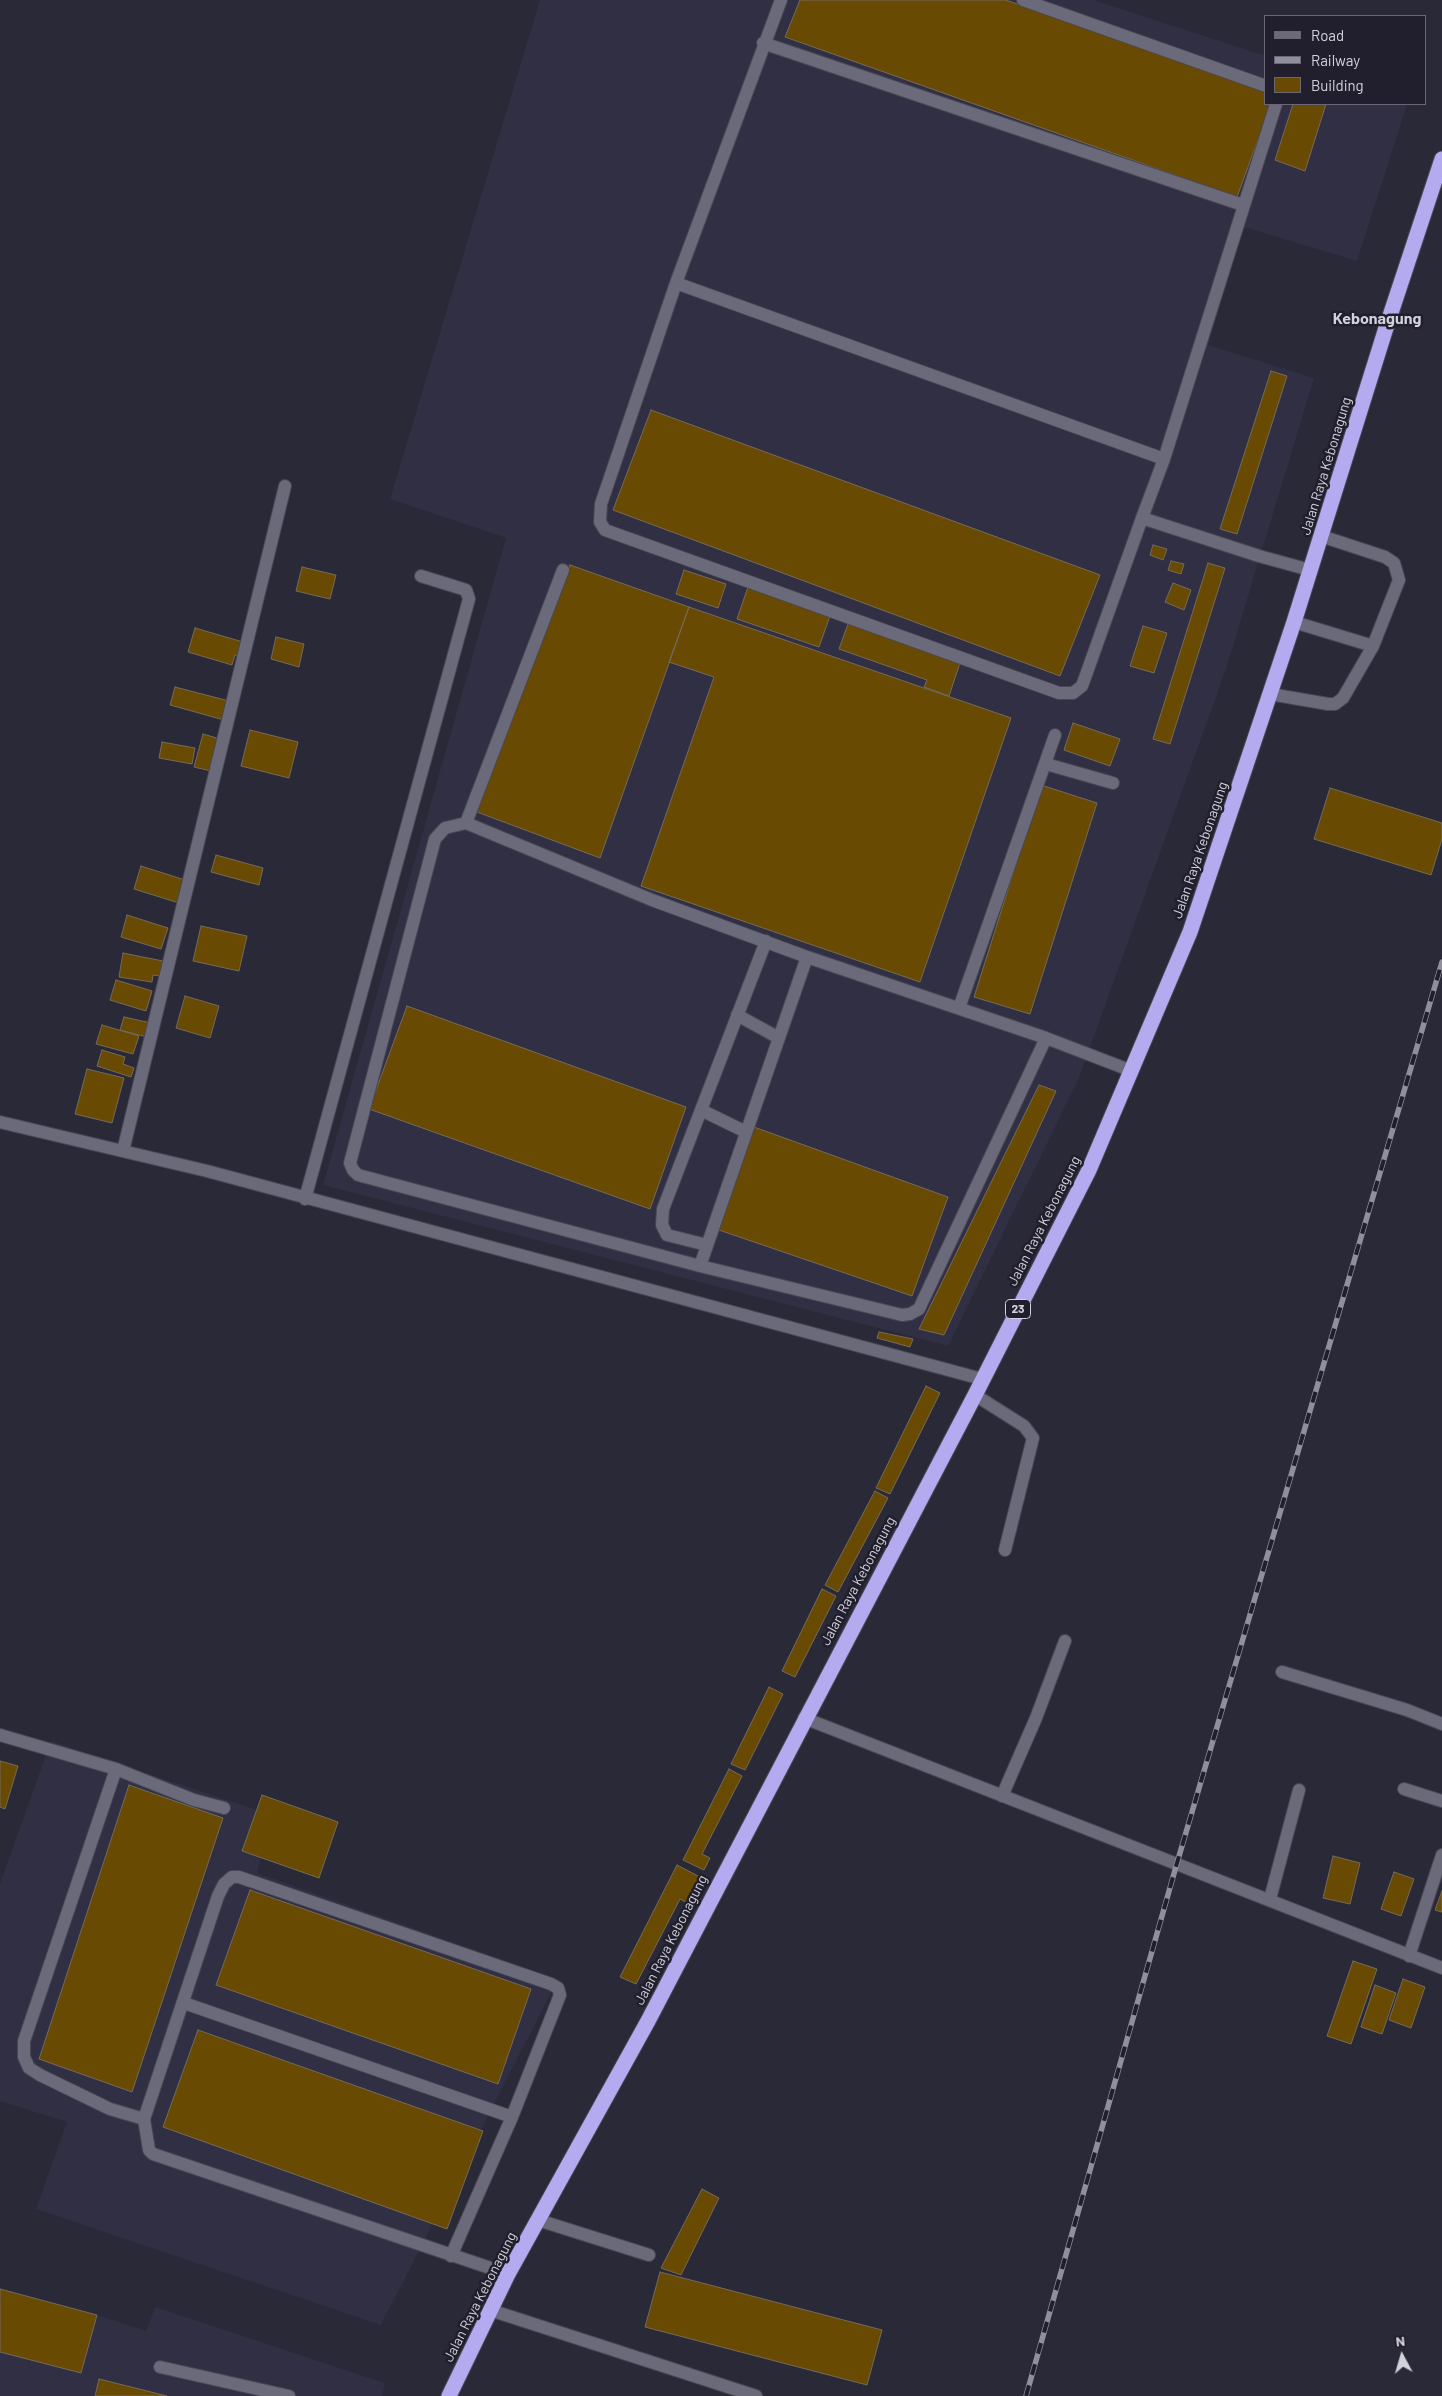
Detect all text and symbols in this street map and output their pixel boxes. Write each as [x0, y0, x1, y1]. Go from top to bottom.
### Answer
legend [1264, 15, 1427, 105]
text: Road [1311, 26, 1344, 44]
text: Railway [1311, 51, 1360, 69]
text: Building [1311, 76, 1364, 94]
district label: Kebonagung [1333, 309, 1421, 329]
street label: Jalan Raya Kebonagung [1297, 395, 1355, 537]
street label: Jalan Raya Kebonagung [1169, 779, 1231, 921]
street label: Jalan Raya Kebonagung [1004, 1153, 1084, 1289]
road number: 23 [1006, 1300, 1030, 1318]
street label: Jalan Raya Kebonagung [817, 1514, 899, 1648]
street label: Jalan Raya Kebonagung [631, 1872, 711, 2008]
street label: Jalan Raya Kebonagung [440, 2229, 520, 2365]
north arrow [1377, 2331, 1427, 2381]
text: N [1395, 2332, 1406, 2350]

